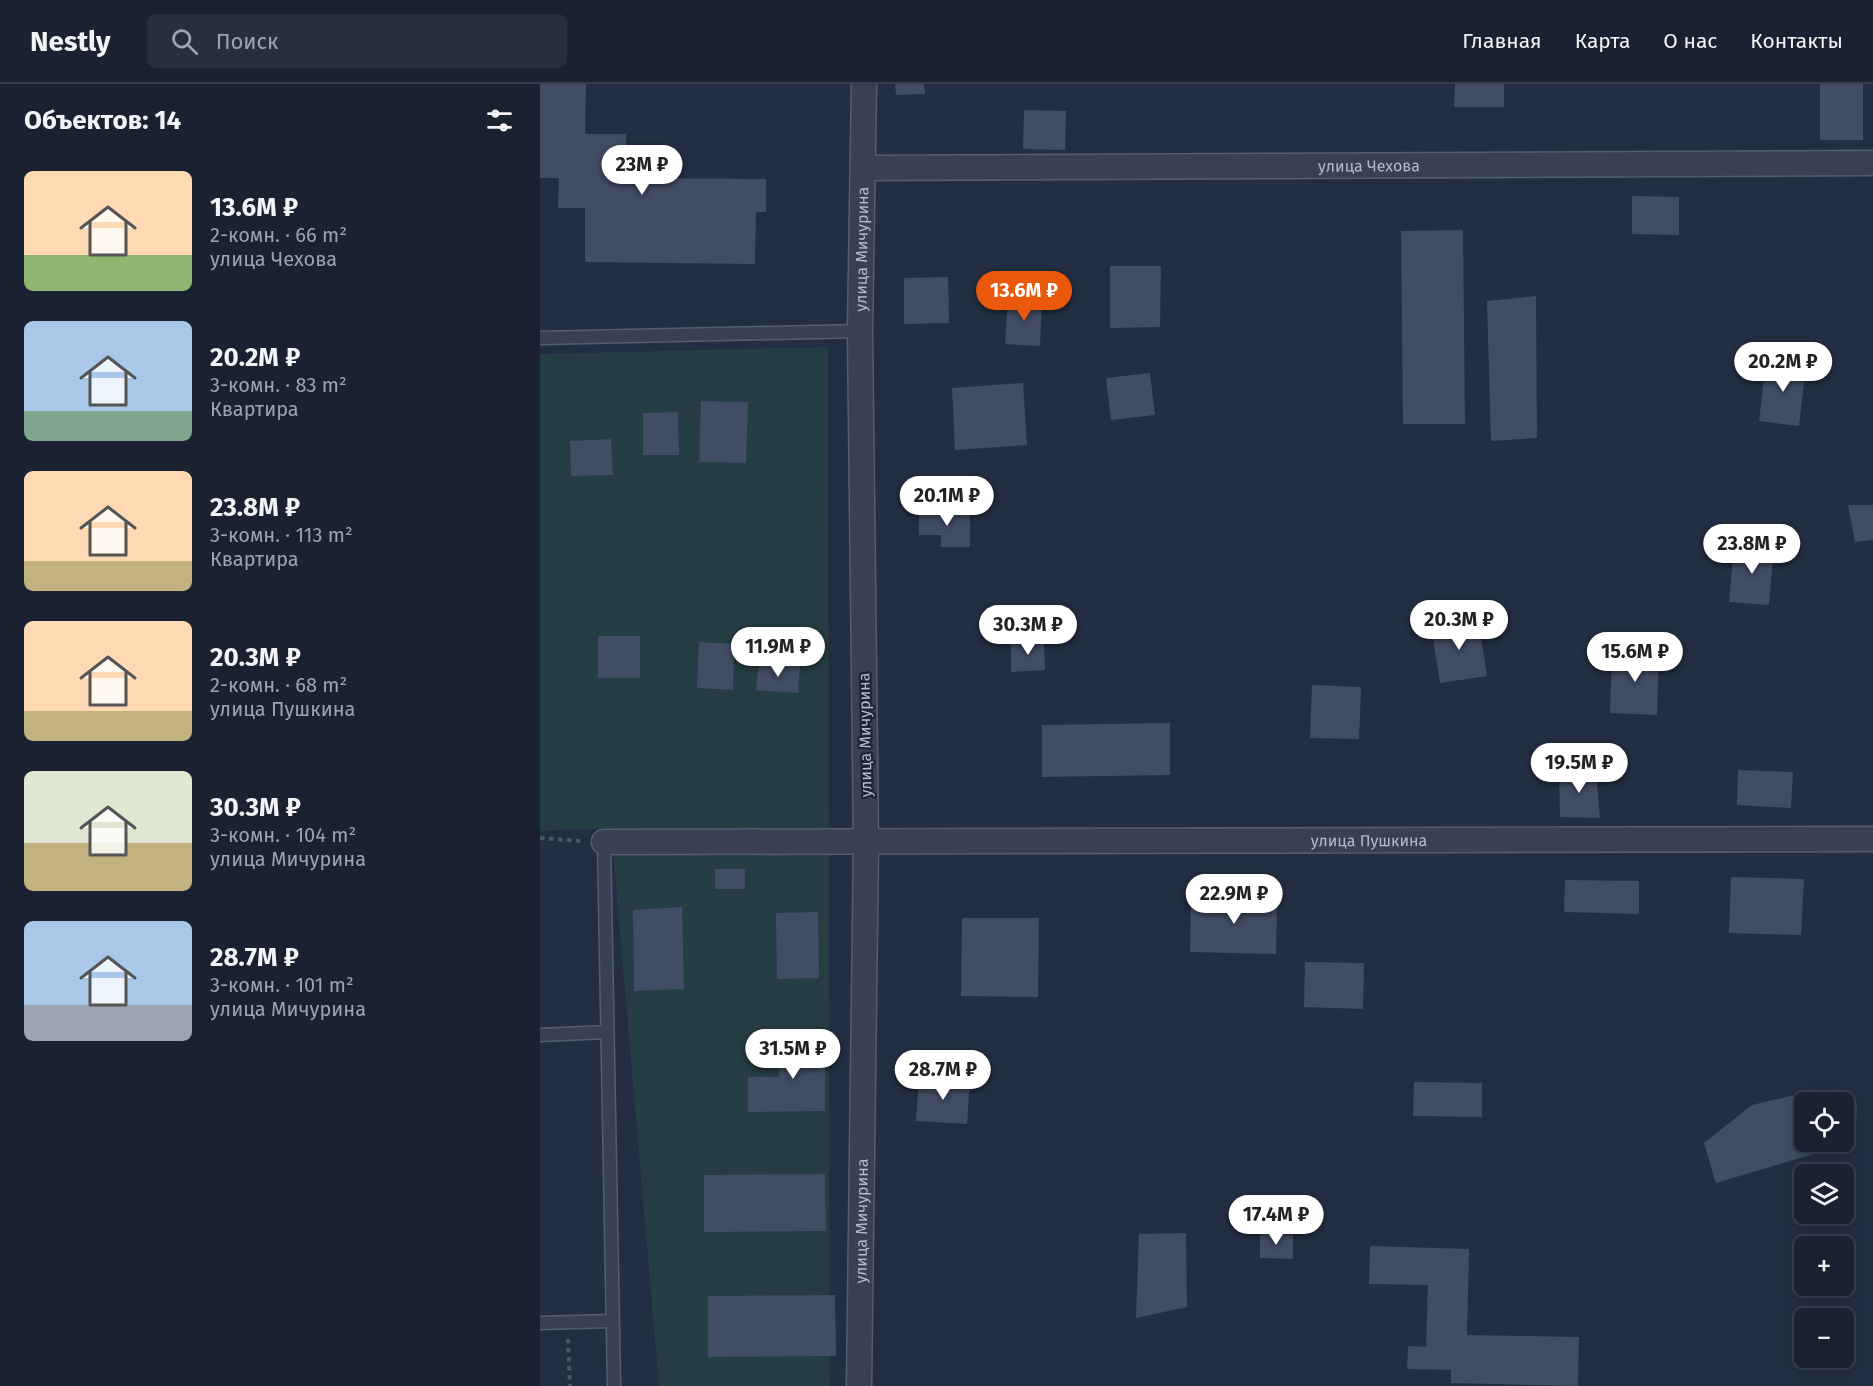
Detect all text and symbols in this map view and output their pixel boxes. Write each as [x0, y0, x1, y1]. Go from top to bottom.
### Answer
search box [147, 14, 567, 68]
text: Nestly [30, 25, 111, 58]
icon: search [168, 25, 201, 58]
text: Поиск [216, 28, 278, 55]
text: Главная [1462, 28, 1542, 54]
text: Карта [1575, 28, 1630, 54]
text: О нас [1663, 28, 1717, 54]
text: Контакты [1750, 28, 1843, 54]
icon: filters [483, 104, 516, 137]
text: Объектов: 14 [24, 105, 181, 136]
pin: 23M ₽ [600, 145, 684, 196]
text: 23M ₽ [616, 152, 669, 176]
street label: улица Чехова [1318, 156, 1420, 175]
street label: улица Мичурина [851, 186, 872, 312]
text: 13.6M ₽ [210, 192, 298, 223]
icon: home [72, 195, 144, 267]
text: 2-комн. · 66 m² [210, 223, 347, 247]
text: улица Чехова [210, 247, 337, 271]
pin: 13.6M ₽ [969, 271, 1079, 322]
text: 13.6M ₽ [990, 278, 1058, 302]
text: 20.2M ₽ [210, 342, 300, 373]
pin: 20.2M ₽ [1728, 342, 1838, 393]
icon: home [72, 345, 144, 417]
text: 20.2M ₽ [1748, 349, 1818, 373]
text: 3-комн. · 83 m² [210, 373, 347, 397]
text: Квартира [210, 397, 299, 421]
pin: 20.1M ₽ [892, 476, 1002, 527]
text: 20.1M ₽ [914, 483, 980, 507]
text: 23.8M ₽ [210, 492, 300, 523]
icon: home [72, 495, 144, 567]
text: 3-комн. · 113 m² [210, 523, 353, 547]
pin: 23.8M ₽ [1697, 524, 1807, 575]
text: 23.8M ₽ [1717, 531, 1787, 555]
text: Квартира [210, 547, 299, 571]
pin: 20.3M ₽ [1404, 600, 1514, 651]
pin: 30.3M ₽ [973, 605, 1083, 656]
text: 20.3M ₽ [1424, 607, 1494, 631]
text: 30.3M ₽ [993, 612, 1063, 636]
pin: 11.9M ₽ [723, 627, 833, 678]
pin: 15.6M ₽ [1580, 632, 1690, 683]
text: 11.9M ₽ [745, 634, 811, 658]
text: 15.6M ₽ [1601, 639, 1669, 663]
text: 20.3M ₽ [210, 642, 301, 673]
icon: home [72, 645, 144, 717]
street label: улица Мичурина [854, 672, 876, 798]
text: 2-комн. · 68 m² [210, 673, 347, 697]
text: улица Пушкина [210, 697, 355, 721]
pin: 19.5M ₽ [1524, 743, 1634, 794]
text: 19.5M ₽ [1545, 750, 1613, 774]
text: 30.3M ₽ [210, 792, 301, 823]
icon: home [72, 795, 144, 867]
text: 3-комн. · 104 m² [210, 823, 356, 847]
street label: улица Пушкина [1311, 831, 1427, 850]
text: улица Мичурина [210, 847, 366, 871]
pin: 22.9M ₽ [1179, 874, 1289, 925]
text: 22.9M ₽ [1200, 881, 1268, 905]
text: 28.7M ₽ [210, 942, 299, 973]
icon: home [72, 945, 144, 1017]
text: 3-комн. · 101 m² [210, 973, 354, 997]
text: улица Мичурина [210, 997, 366, 1021]
pin: 31.5M ₽ [738, 1029, 848, 1080]
text: 31.5M ₽ [759, 1036, 827, 1060]
pin: 28.7M ₽ [888, 1050, 998, 1101]
text: 28.7M ₽ [909, 1057, 977, 1081]
map controls [1794, 1092, 1854, 1368]
button: locate [1794, 1092, 1854, 1152]
street label: улица Мичурина [851, 1158, 871, 1284]
button: layers [1794, 1164, 1854, 1224]
pin: 17.4M ₽ [1221, 1195, 1331, 1246]
text: 17.4M ₽ [1243, 1202, 1309, 1226]
button: + [1794, 1236, 1854, 1296]
button: − [1794, 1308, 1854, 1368]

